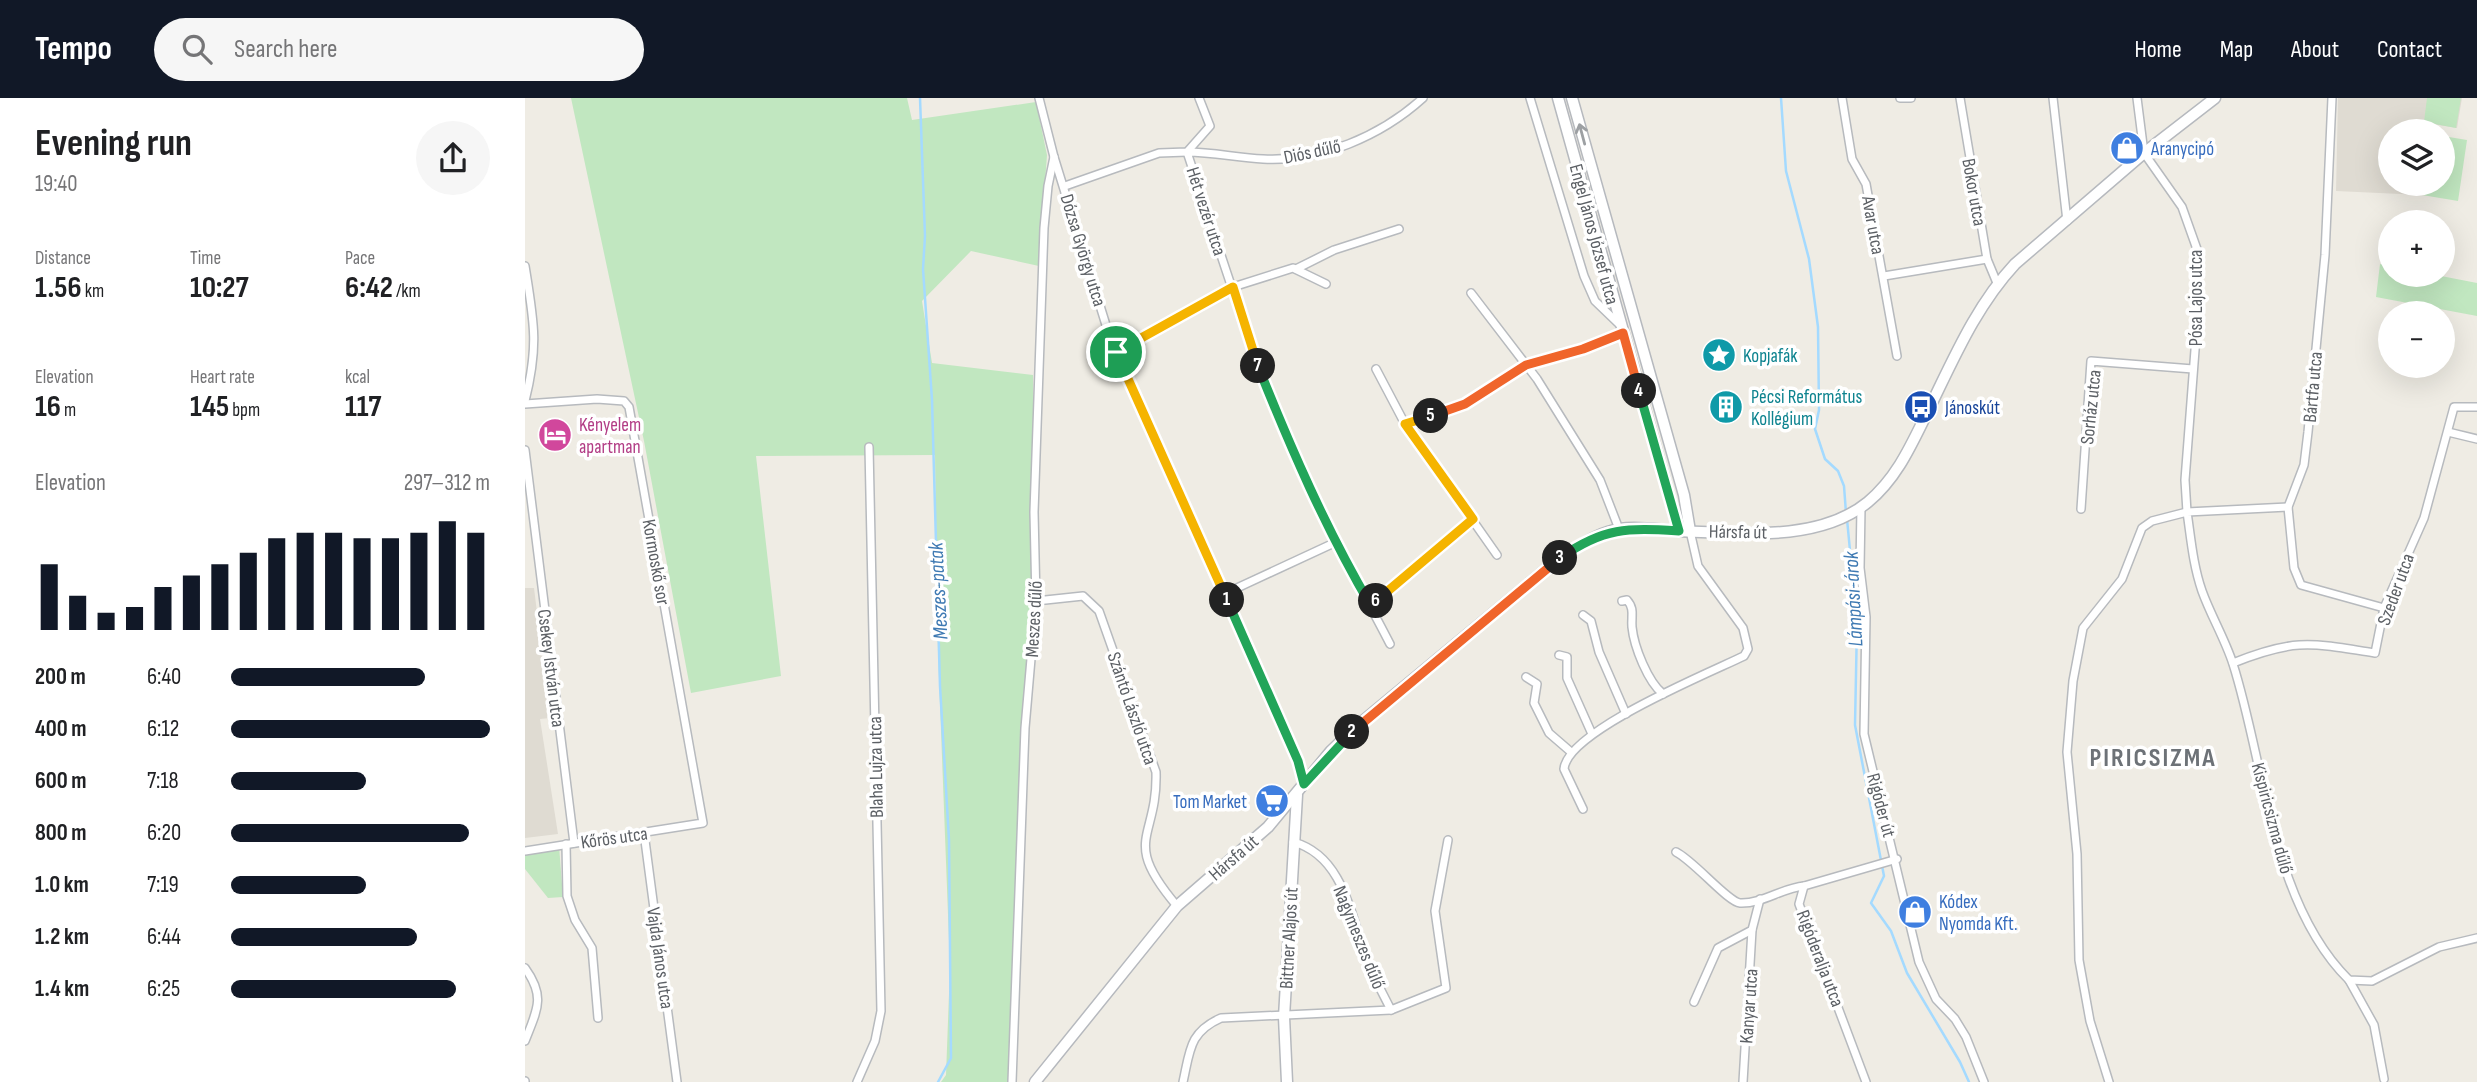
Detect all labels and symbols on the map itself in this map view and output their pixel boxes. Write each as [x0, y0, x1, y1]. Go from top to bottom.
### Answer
one-way arrow [1575, 124, 1588, 146]
shop icon: Aranycipó [2108, 129, 2146, 167]
street label: Diós dűlő [1282, 135, 1343, 170]
place label: Aranycipó [2150, 138, 2214, 161]
street label: Bokor utca [1956, 157, 1991, 228]
street label: Engel János József utca [1564, 162, 1623, 307]
street label: Hét vezér utca [1180, 164, 1231, 259]
street label: Dózsa György utca [1055, 192, 1111, 309]
street label: Avar utca [1856, 193, 1889, 256]
street label: Pósa Lajos utca [2185, 250, 2208, 346]
pin [1086, 322, 1146, 382]
place icon: Kopjafák [1700, 336, 1738, 374]
place label: Kopjafák [1743, 345, 1798, 368]
pin: 7 [1241, 348, 1275, 384]
street label: Bártfa utca [2299, 351, 2328, 424]
street label: Sorház utca [2076, 369, 2107, 446]
pin: 4 [1621, 374, 1657, 408]
place label: Pécsi Református Kollégium [1751, 386, 1862, 431]
building icon: Pécsi Református Kollégium [1707, 388, 1745, 426]
bus stop icon: Jánoskút [1902, 388, 1940, 426]
place label: Jánoskút [1944, 397, 2000, 420]
pin: 5 [1413, 398, 1448, 434]
place label: Kényelem apartman [579, 414, 641, 459]
hotel icon: Kényelem apartman [536, 416, 574, 454]
street label: Kormoskő sor [637, 518, 674, 607]
street label: Hársfa út [1709, 520, 1768, 545]
pin: 3 [1543, 540, 1577, 575]
water label: Meszes-patak [923, 541, 954, 640]
water label: Lámpási-árok [1838, 550, 1868, 647]
street label: Szeder utca [2373, 551, 2420, 628]
street label: Meszes dűlő [1021, 580, 1048, 658]
pin: 1 [1209, 582, 1245, 618]
pin: 6 [1359, 584, 1393, 618]
street label: Csekey István utca [532, 608, 569, 728]
street label: Szántó László utca [1102, 649, 1162, 768]
pin: 2 [1335, 714, 1369, 750]
street label: Blaha Lujza utca [864, 716, 889, 818]
district label: PIRICSIZMA [2089, 743, 2217, 774]
street label: Kispiricsizma dűlő [2246, 760, 2297, 876]
street label: Rigóder út [1861, 771, 1900, 840]
supermarket icon: Tom Market [1253, 782, 1291, 820]
place label: Tom Market [1173, 791, 1247, 814]
street label: Kőrös utca [579, 822, 649, 855]
street label: Hársfa út [1204, 830, 1264, 886]
street label: Nagymeszes dűlő [1327, 883, 1390, 993]
street label: Bittner Alajos út [1275, 886, 1304, 990]
place label: Kódex Nyomda Kft. [1939, 891, 2018, 936]
shop icon: Kódex Nyomda Kft. [1896, 893, 1934, 931]
street label: Vajda János utca [641, 906, 678, 1010]
street label: Rigóderalja utca [1791, 907, 1849, 1010]
street label: Kanyar utca [1735, 968, 1764, 1044]

